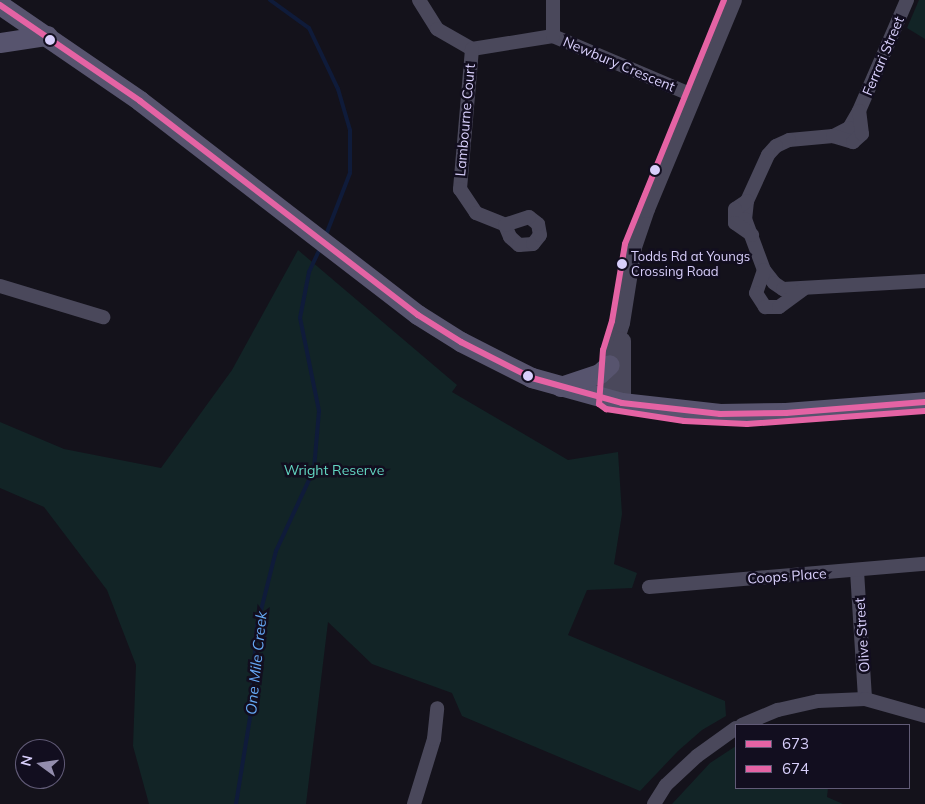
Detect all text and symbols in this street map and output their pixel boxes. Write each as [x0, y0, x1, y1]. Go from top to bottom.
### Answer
street label: Ferrari Street [859, 14, 907, 98]
street label: Newbury Crescent [561, 33, 677, 95]
unlabelled marker [45, 35, 55, 45]
street label: Lambourne Court [452, 63, 478, 177]
unlabelled marker [650, 165, 660, 175]
place label: Todds Rd at Youngs Crossing Road [631, 249, 750, 280]
marker: Todds Rd at Youngs Crossing Road [617, 259, 627, 269]
unlabelled marker [523, 371, 533, 381]
park label: Wright Reserve [284, 462, 384, 478]
street label: Coops Place [747, 565, 827, 587]
street label: Olive Street [851, 597, 873, 673]
water label: One Mile Creek [242, 610, 270, 716]
legend [735, 724, 910, 789]
text: 673 [782, 734, 809, 753]
north arrow [15, 739, 65, 789]
text: N [16, 753, 36, 768]
text: 674 [782, 759, 809, 778]

